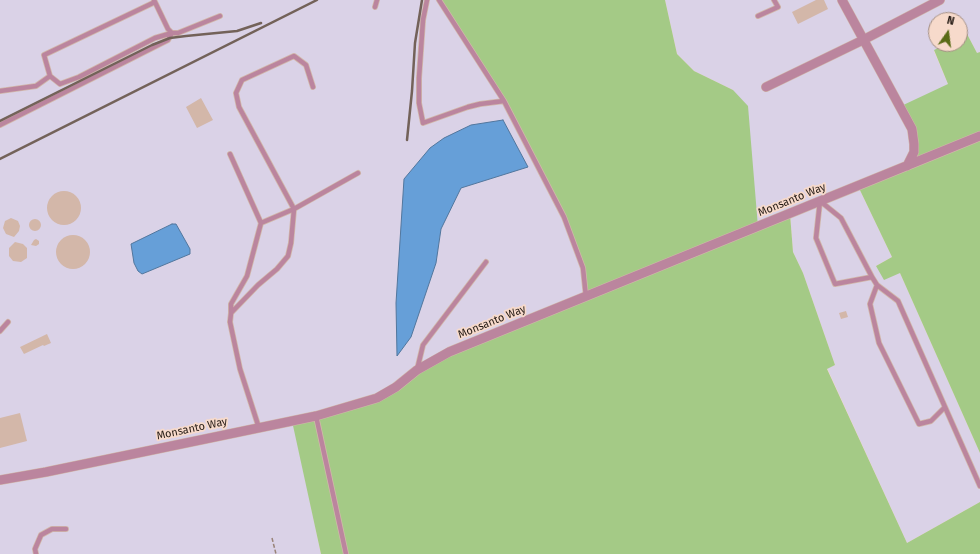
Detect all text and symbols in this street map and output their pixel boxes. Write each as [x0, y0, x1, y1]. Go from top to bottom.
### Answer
north arrow [928, 12, 968, 52]
text: N [946, 14, 956, 28]
street label: Monsanto Way [756, 180, 828, 220]
street label: Monsanto Way [456, 302, 528, 342]
street label: Monsanto Way [155, 415, 229, 443]

